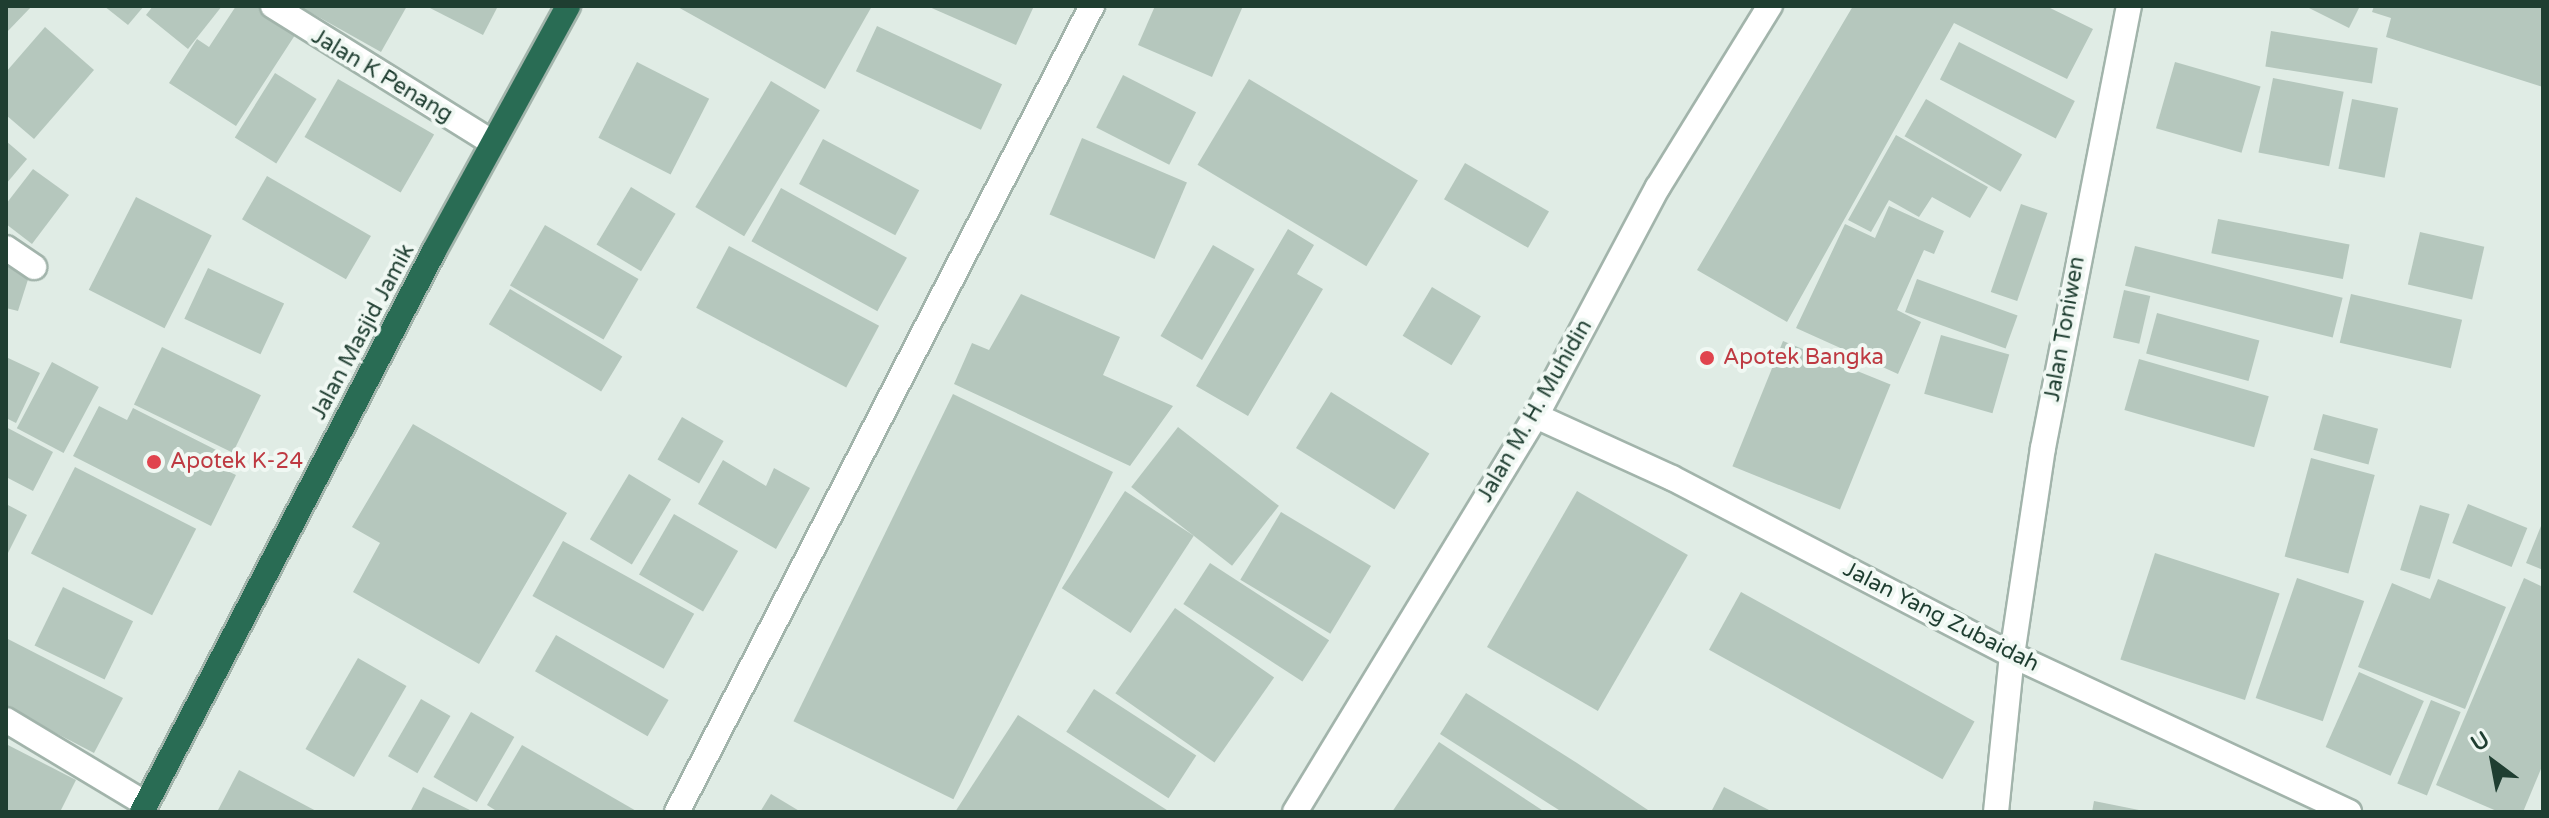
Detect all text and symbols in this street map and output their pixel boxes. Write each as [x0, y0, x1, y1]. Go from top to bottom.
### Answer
street label: Jalan K Penang [307, 23, 457, 129]
street label: Jalan Masjid Jamik [306, 240, 420, 424]
street label: Jalan Toniwen [2039, 254, 2091, 404]
street label: Jalan M. H. Muhidin [1472, 315, 1598, 507]
place label: Apotek Bangka [1723, 345, 1884, 371]
marker: Apotek Bangka [1698, 349, 1716, 367]
place label: Apotek K-24 [170, 449, 303, 475]
marker: Apotek K-24 [145, 453, 163, 471]
street label: Jalan Yang Zubaidah [1839, 556, 2043, 678]
north arrow [2453, 722, 2533, 802]
text: U [2466, 726, 2494, 757]

